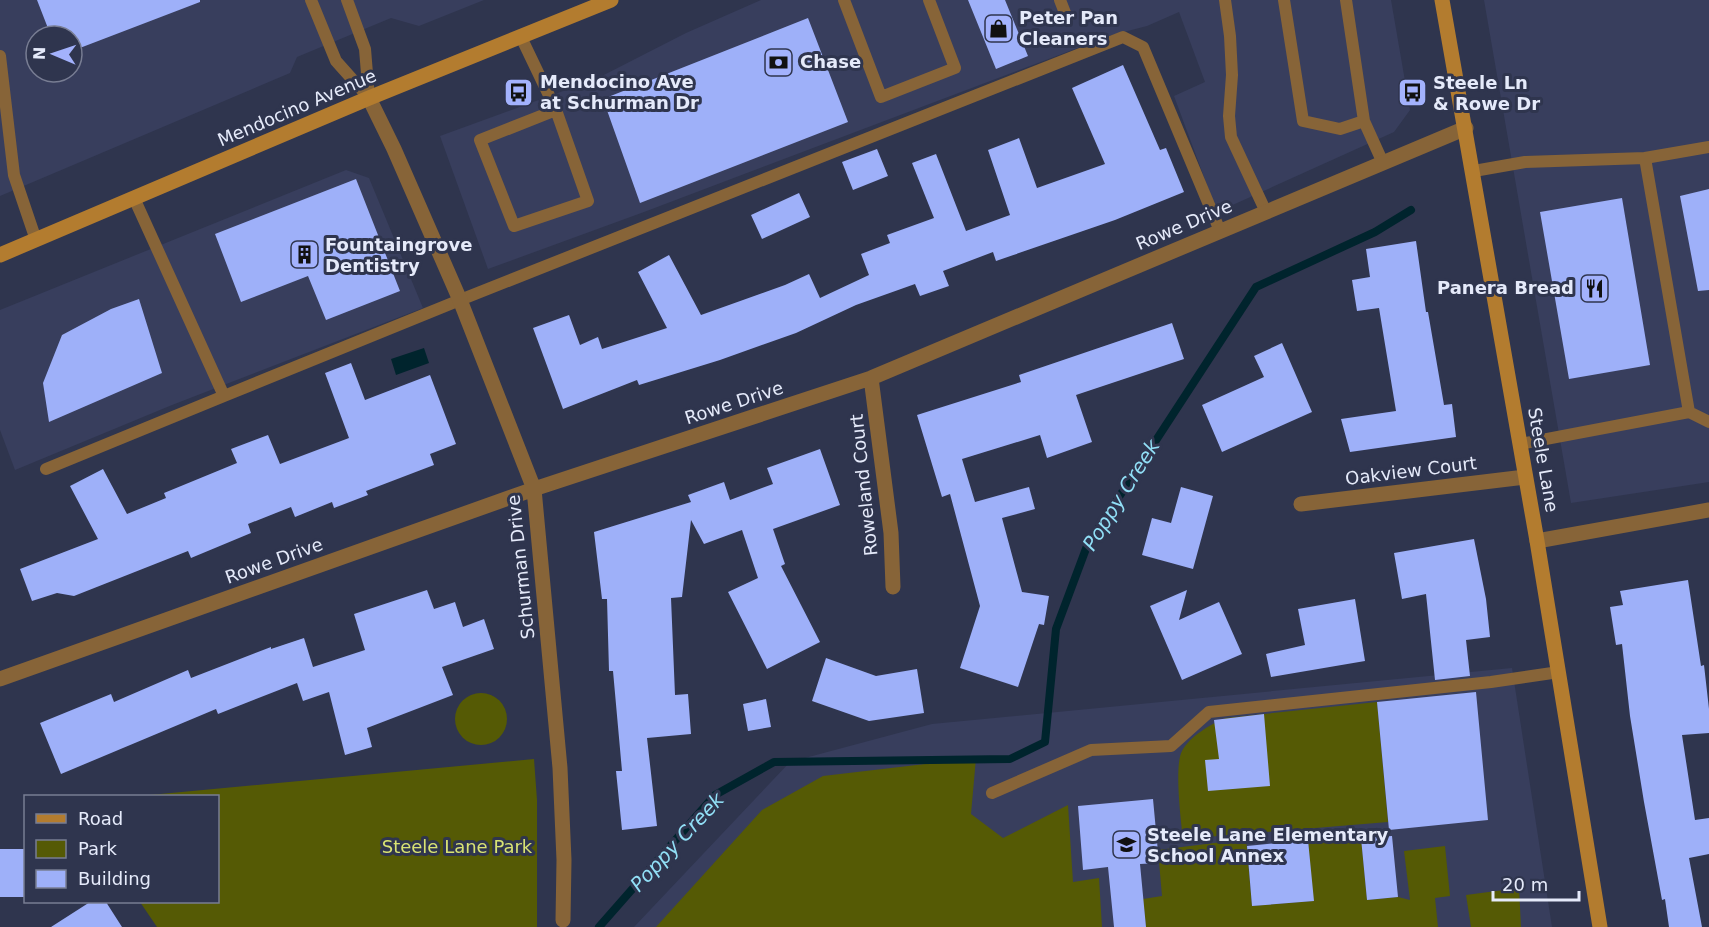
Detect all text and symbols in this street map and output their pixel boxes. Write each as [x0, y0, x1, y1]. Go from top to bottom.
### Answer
place label: Peter Pan Cleaners [1019, 7, 1118, 49]
shop icon: Peter Pan Cleaners [982, 12, 1014, 44]
north arrow [24, 24, 84, 84]
text: N [30, 46, 49, 61]
bank icon: Chase [763, 46, 795, 78]
place label: Chase [800, 51, 861, 72]
street label: Mendocino Avenue [214, 65, 379, 150]
place label: Mendocino Ave at Schurman Dr [540, 71, 699, 113]
place label: Steele Ln & Rowe Dr [1433, 72, 1540, 114]
bus stop icon: Mendocino Ave at Schurman Dr [503, 76, 535, 108]
bus stop icon: Steele Ln & Rowe Dr [1396, 77, 1428, 109]
street label: Rowe Drive [1133, 195, 1235, 254]
place label: Fountaingrove Dentistry [325, 234, 472, 276]
building icon: Fountaingrove Dentistry [288, 239, 320, 271]
restaurant icon: Panera Bread [1579, 272, 1611, 304]
place label: Panera Bread [1437, 277, 1574, 298]
street label: Rowe Drive [682, 377, 786, 428]
street label: Steele Lane [1524, 406, 1563, 514]
street label: Roweland Court [846, 413, 881, 557]
water label: Poppy Creek [1077, 434, 1165, 555]
street label: Oakview Court [1344, 452, 1478, 489]
street label: Schurman Drive [502, 494, 539, 640]
street label: Rowe Drive [222, 533, 325, 588]
water label: Poppy Creek [625, 787, 730, 896]
legend [24, 795, 219, 903]
text: Road [78, 808, 123, 829]
place label: Steele Lane Elementary School Annex [1147, 824, 1389, 866]
school or university icon: Steele Lane Elementary School Annex [1110, 829, 1142, 861]
park label: Steele Lane Park [382, 836, 533, 857]
text: Park [78, 838, 117, 859]
scale bar [1493, 864, 1578, 902]
text: Building [78, 868, 151, 889]
text: 20 m [1502, 874, 1548, 895]

